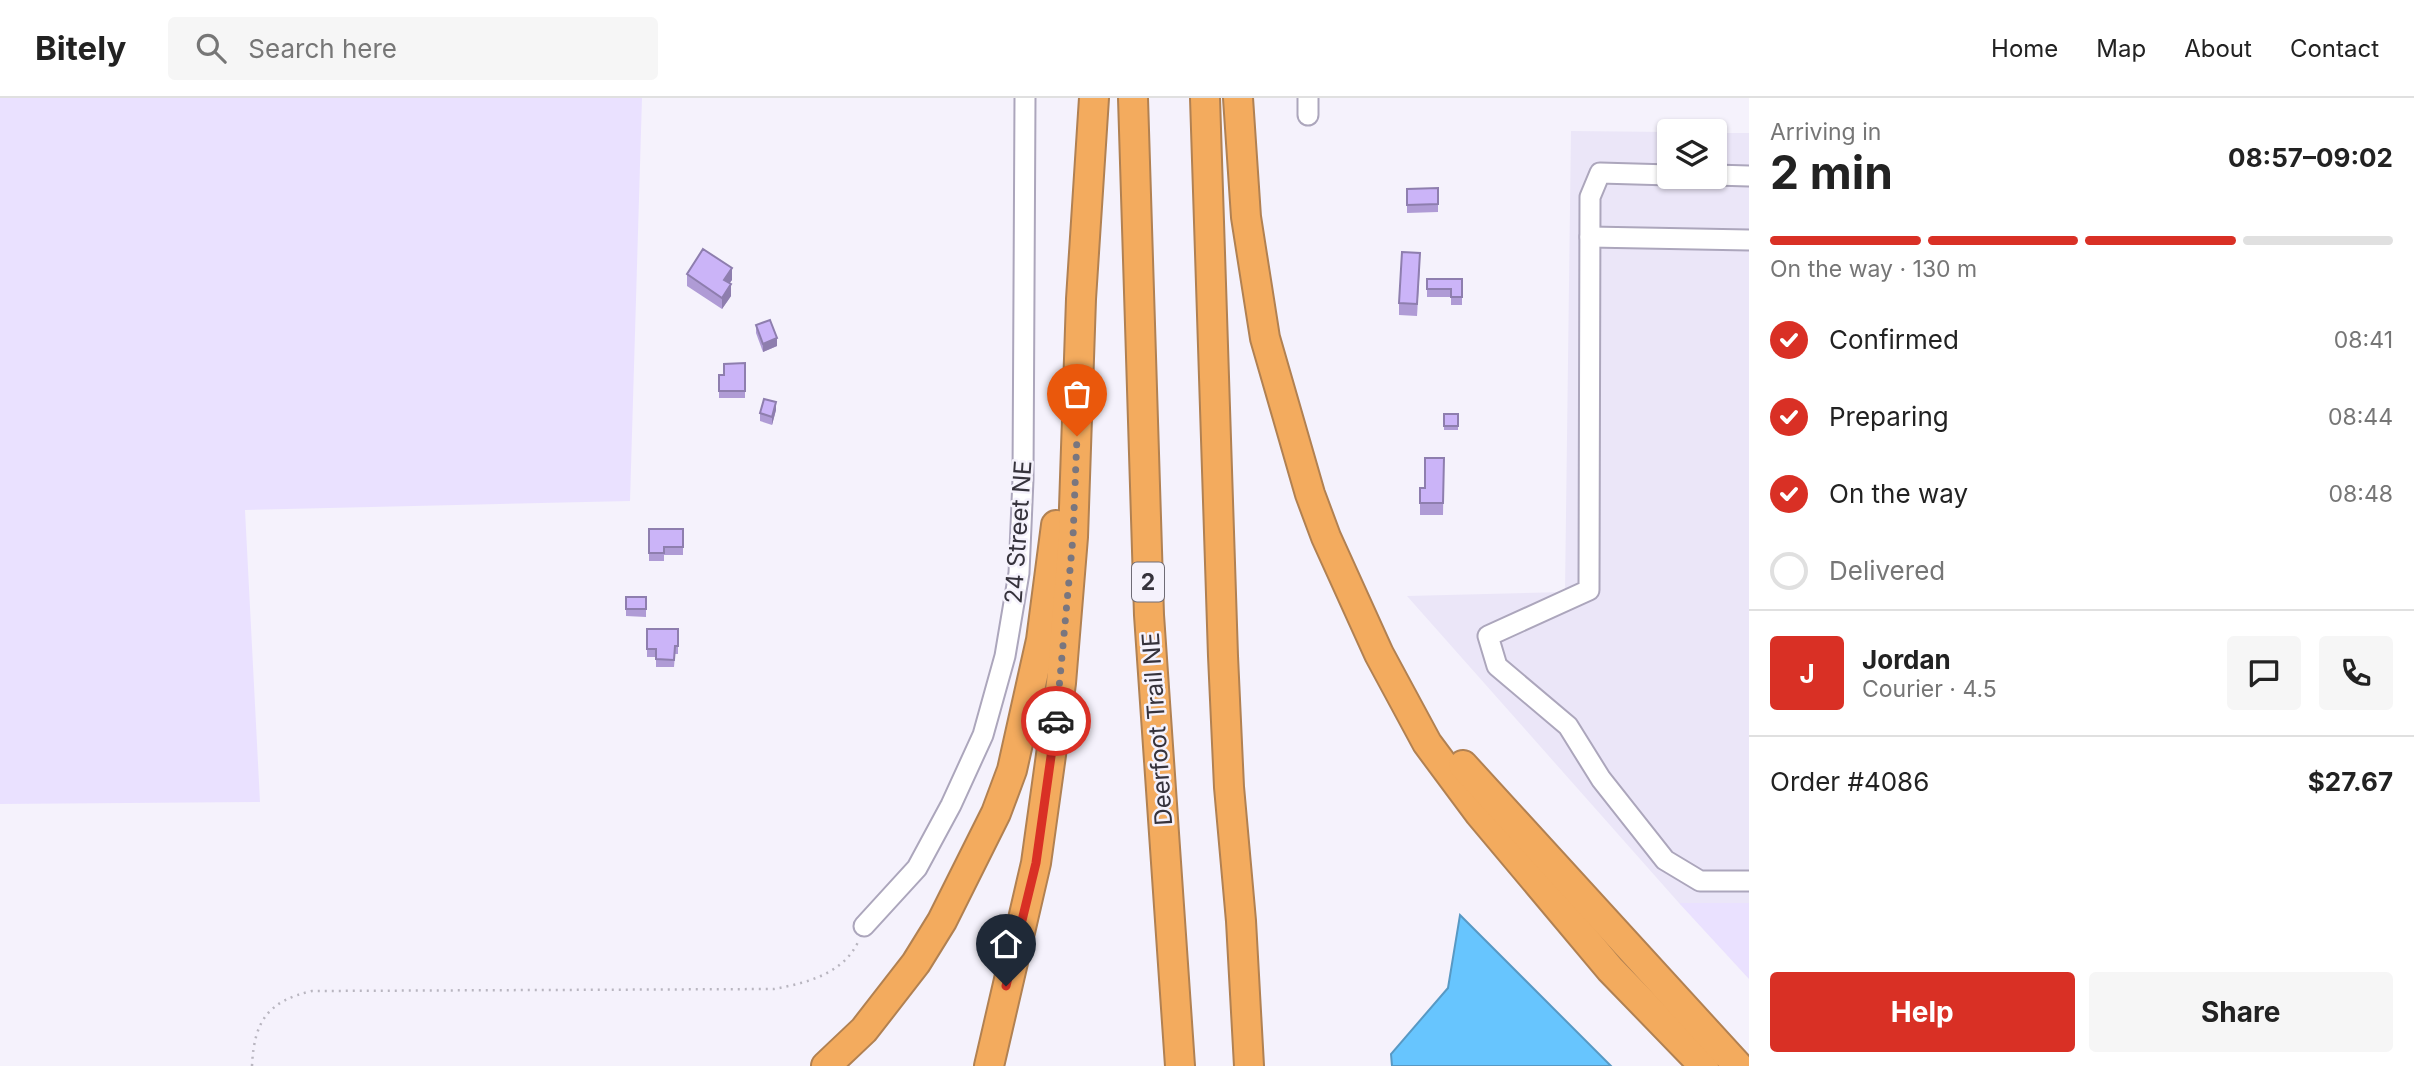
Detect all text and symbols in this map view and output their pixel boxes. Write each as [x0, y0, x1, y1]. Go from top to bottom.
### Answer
search box [168, 17, 658, 80]
text: Bitely [35, 28, 126, 68]
icon: search [192, 29, 230, 67]
text: Search here [248, 33, 397, 64]
text: Home [1991, 34, 2058, 63]
text: Map [2096, 34, 2146, 63]
text: About [2184, 34, 2252, 63]
text: Contact [2290, 34, 2379, 63]
text: Arriving in [1770, 118, 1881, 146]
map controls [1657, 119, 1727, 189]
button: layers [1657, 119, 1727, 189]
text: 08:57–09:02 [2228, 142, 2393, 173]
text: 2 min [1770, 144, 1893, 200]
text: On the way · 130 m [1770, 255, 1977, 283]
icon: check [1770, 321, 1808, 359]
text: Confirmed [1829, 324, 1959, 355]
text: 08:41 [2334, 326, 2393, 354]
pin [1047, 364, 1107, 436]
icon: bag [1058, 375, 1096, 413]
icon: check [1770, 398, 1808, 436]
text: Preparing [1829, 401, 1949, 432]
text: 08:44 [2328, 403, 2393, 431]
street label: 24 Street NE [999, 459, 1037, 605]
icon: check [1770, 475, 1808, 513]
text: On the way [1829, 478, 1968, 509]
text: 08:48 [2329, 480, 2393, 508]
text: Delivered [1829, 555, 1945, 586]
road number: 2 [1132, 562, 1164, 602]
street label: Deerfoot Trail NE [1136, 631, 1178, 827]
button: chat [2227, 636, 2301, 710]
button: phone [2319, 636, 2393, 710]
text: Jordan [1862, 644, 1951, 675]
text: J [1799, 658, 1815, 689]
text: Courier · 4.5 [1862, 675, 1997, 703]
courier [1021, 686, 1091, 756]
icon: car [1037, 702, 1075, 740]
text: Order #4086 [1770, 766, 1929, 797]
text: $27.67 [2308, 766, 2393, 797]
pin [976, 914, 1036, 986]
icon: home [987, 925, 1025, 963]
button: Help [1770, 972, 2075, 1052]
button: Share [2089, 972, 2393, 1052]

